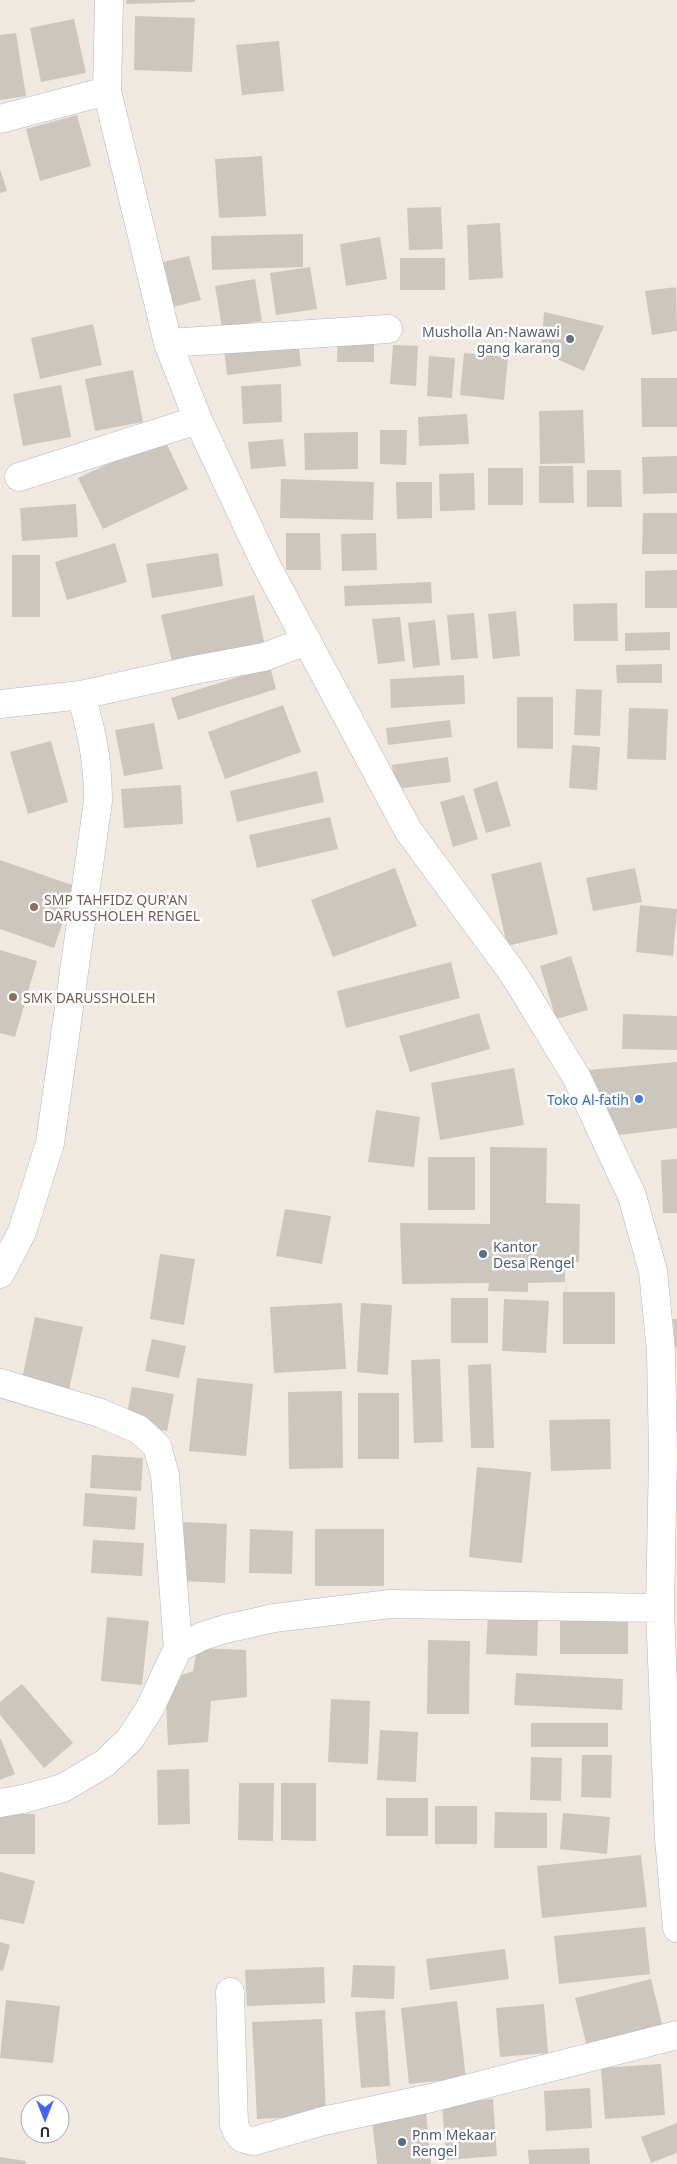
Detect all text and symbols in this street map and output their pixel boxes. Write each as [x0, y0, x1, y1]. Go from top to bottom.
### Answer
place label: Musholla An-Nawawi gang karang [422, 322, 560, 357]
marker: Musholla An-Nawawi gang karang [564, 333, 576, 345]
place label: SMP TAHFIDZ QUR'AN DARUSSHOLEH RENGEL [44, 890, 200, 925]
marker: SMP TAHFIDZ QUR'AN DARUSSHOLEH RENGEL [28, 901, 40, 913]
place label: SMK DARUSSHOLEH [23, 988, 156, 1007]
marker: SMK DARUSSHOLEH [7, 991, 19, 1003]
place label: Toko Al-fatih [547, 1090, 629, 1109]
marker: Toko Al-fatih [633, 1093, 645, 1105]
place label: Kantor Desa Rengel [493, 1237, 575, 1272]
marker: Kantor Desa Rengel [477, 1248, 489, 1260]
north arrow [20, 2094, 70, 2144]
text: U [40, 2123, 50, 2142]
place label: Pnm Mekaar Rengel [412, 2125, 496, 2160]
marker: Pnm Mekaar Rengel [396, 2136, 408, 2148]

